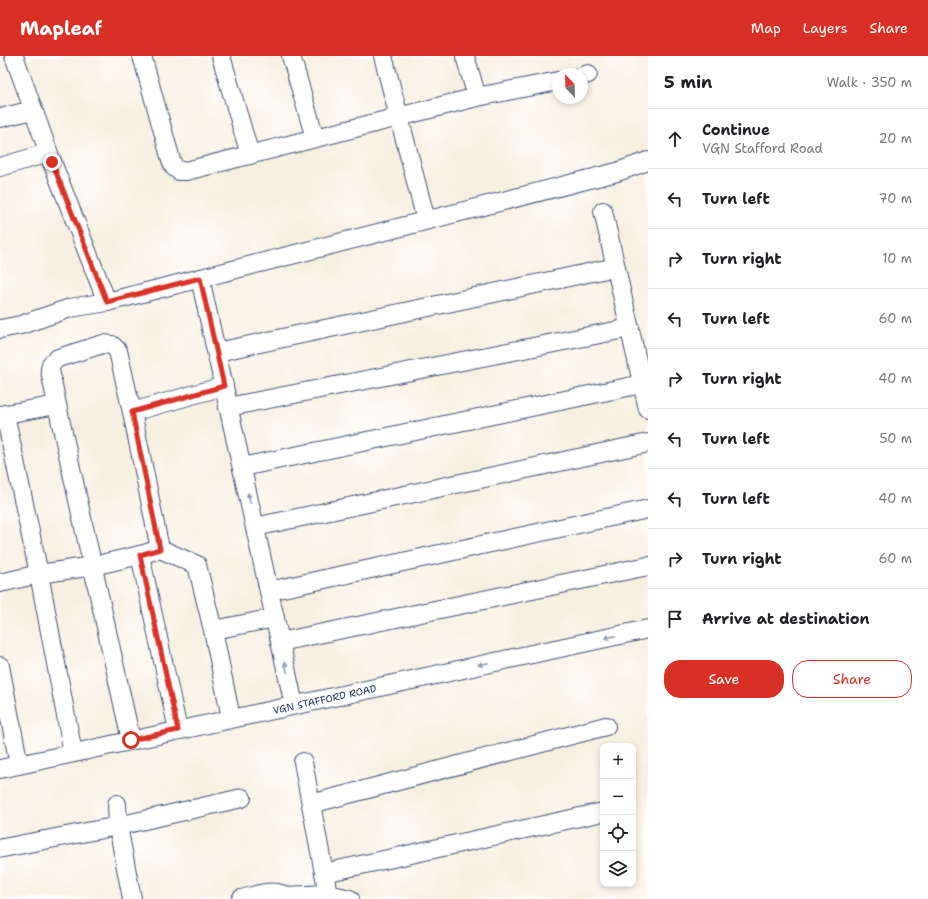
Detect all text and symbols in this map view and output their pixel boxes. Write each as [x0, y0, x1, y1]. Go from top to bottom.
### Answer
text: Mapleaf [20, 16, 102, 41]
text: Map [751, 19, 781, 37]
text: Layers [803, 19, 847, 37]
text: Share [869, 19, 908, 37]
north arrow [552, 68, 588, 104]
text: 5 min [664, 71, 712, 93]
text: Walk · 350 m [827, 74, 912, 91]
text: Continue [702, 120, 770, 140]
icon: ahead [664, 128, 686, 150]
text: 20 m [879, 130, 912, 147]
text: VGN Stafford Road [702, 140, 823, 157]
route end [43, 153, 61, 171]
icon: left [664, 188, 686, 210]
text: Turn left [702, 189, 770, 209]
text: 70 m [878, 190, 912, 207]
icon: right [664, 248, 686, 270]
text: Turn right [702, 249, 782, 269]
text: 10 m [882, 250, 912, 267]
icon: left [664, 308, 686, 330]
text: Turn left [702, 309, 770, 329]
text: 60 m [879, 310, 912, 327]
icon: right [664, 368, 686, 390]
text: Turn right [702, 369, 782, 389]
text: 40 m [878, 370, 912, 387]
icon: left [664, 428, 686, 450]
text: Turn left [702, 429, 770, 449]
text: 50 m [879, 430, 912, 447]
icon: left [664, 488, 686, 510]
text: Turn left [702, 489, 770, 509]
text: 40 m [878, 490, 912, 507]
one-way arrow [245, 492, 251, 505]
icon: right [664, 548, 686, 570]
text: Turn right [702, 549, 782, 569]
text: 60 m [879, 550, 912, 567]
icon: arrive [664, 608, 686, 630]
text: Arrive at destination [702, 609, 870, 629]
one-way arrow [604, 634, 616, 640]
one-way arrow [282, 660, 288, 673]
button: Save [664, 660, 784, 698]
button: Share [792, 660, 912, 698]
one-way arrow [477, 662, 489, 668]
street label: VGN STAFFORD ROAD [272, 682, 378, 717]
route start [122, 731, 140, 749]
map controls [600, 743, 636, 887]
button: + [600, 743, 636, 779]
button: − [600, 779, 636, 815]
button: locate [600, 815, 636, 851]
button: layers [600, 851, 636, 887]

